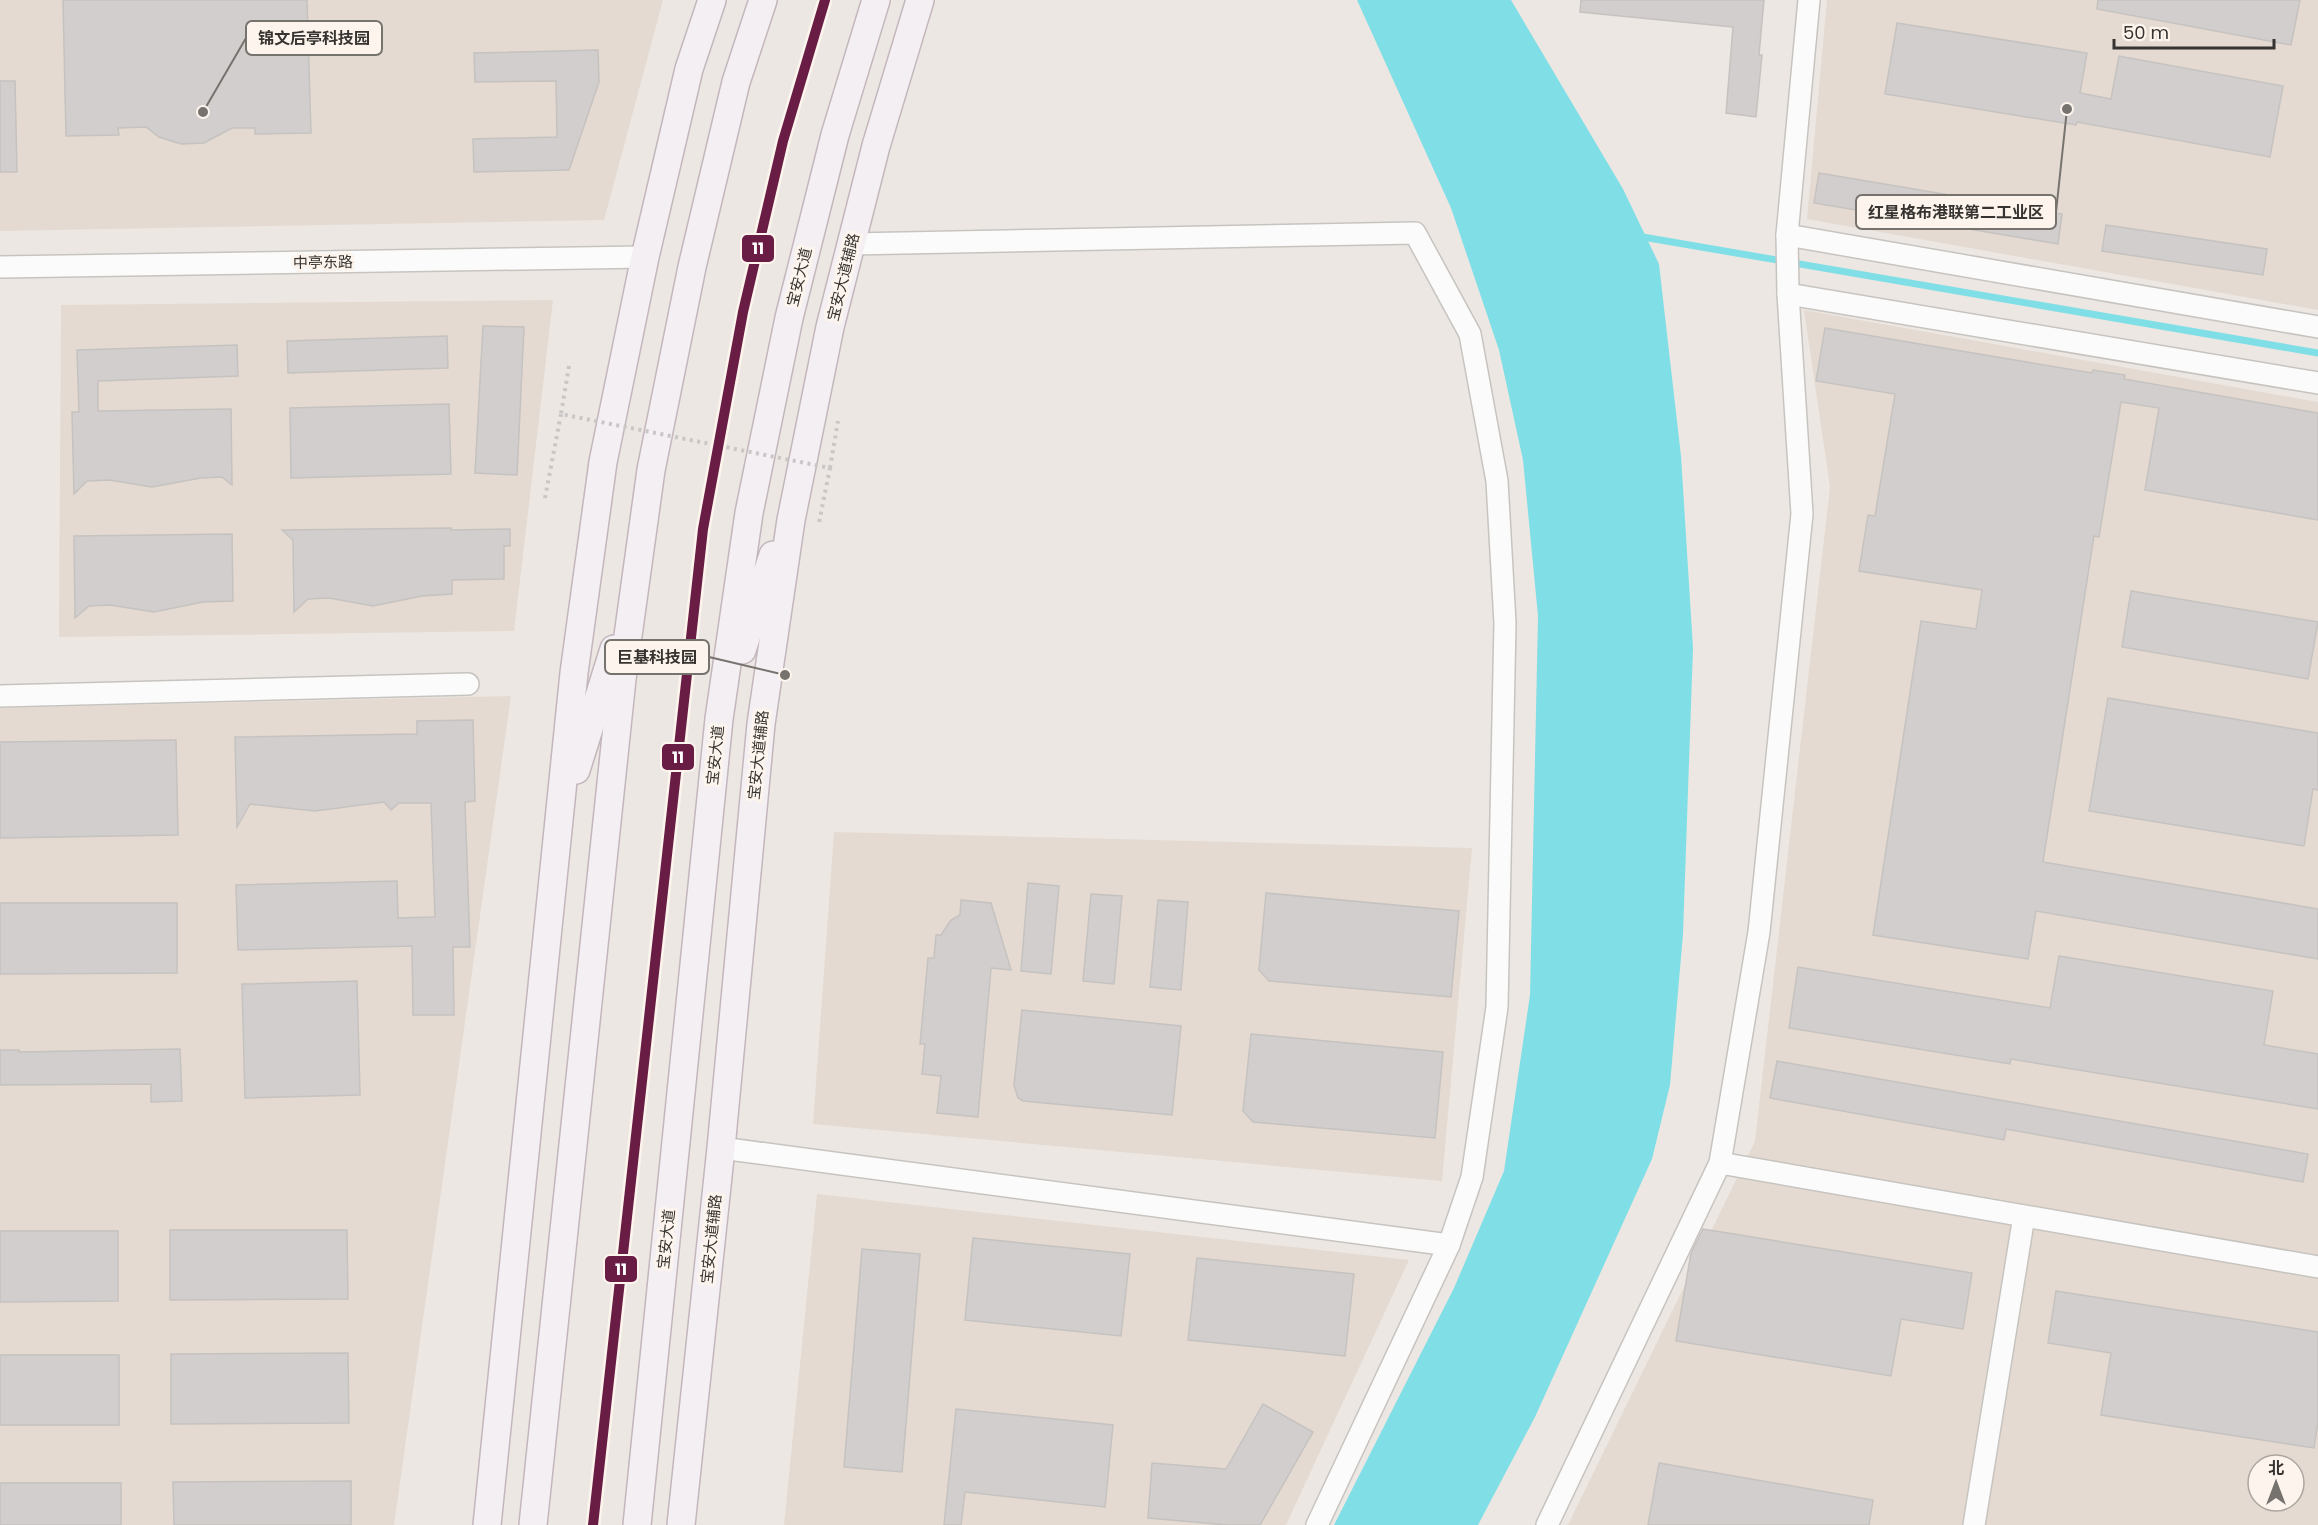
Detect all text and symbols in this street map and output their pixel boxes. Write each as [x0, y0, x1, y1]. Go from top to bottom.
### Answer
scale bar [2114, 12, 2274, 50]
text: 50 m [2123, 20, 2169, 45]
callout: 锦文后亭科技园 [246, 21, 382, 55]
text: 锦文后亭科技园 [258, 27, 370, 50]
callout: 红星格布港联第二工业区 [1856, 195, 2056, 229]
text: 红星格布港联第二工业区 [1868, 201, 2044, 224]
street label: 宝安大道辅路 [822, 231, 864, 323]
line badge: 11 [741, 234, 775, 263]
text: 11 [752, 237, 764, 260]
street label: 宝安大道 [782, 245, 816, 309]
street label: 中亭东路 [293, 251, 353, 273]
callout: 巨基科技园 [605, 640, 709, 674]
text: 巨基科技园 [617, 646, 697, 669]
street label: 宝安大道辅路 [743, 709, 773, 801]
street label: 宝安大道 [701, 724, 729, 786]
line badge: 11 [661, 743, 695, 771]
text: 11 [672, 746, 684, 769]
street label: 宝安大道辅路 [696, 1193, 726, 1285]
street label: 宝安大道 [652, 1208, 680, 1270]
line badge: 11 [604, 1255, 638, 1283]
text: 11 [615, 1258, 627, 1281]
north arrow [2246, 1453, 2306, 1513]
text: 北 [2268, 1457, 2284, 1480]

